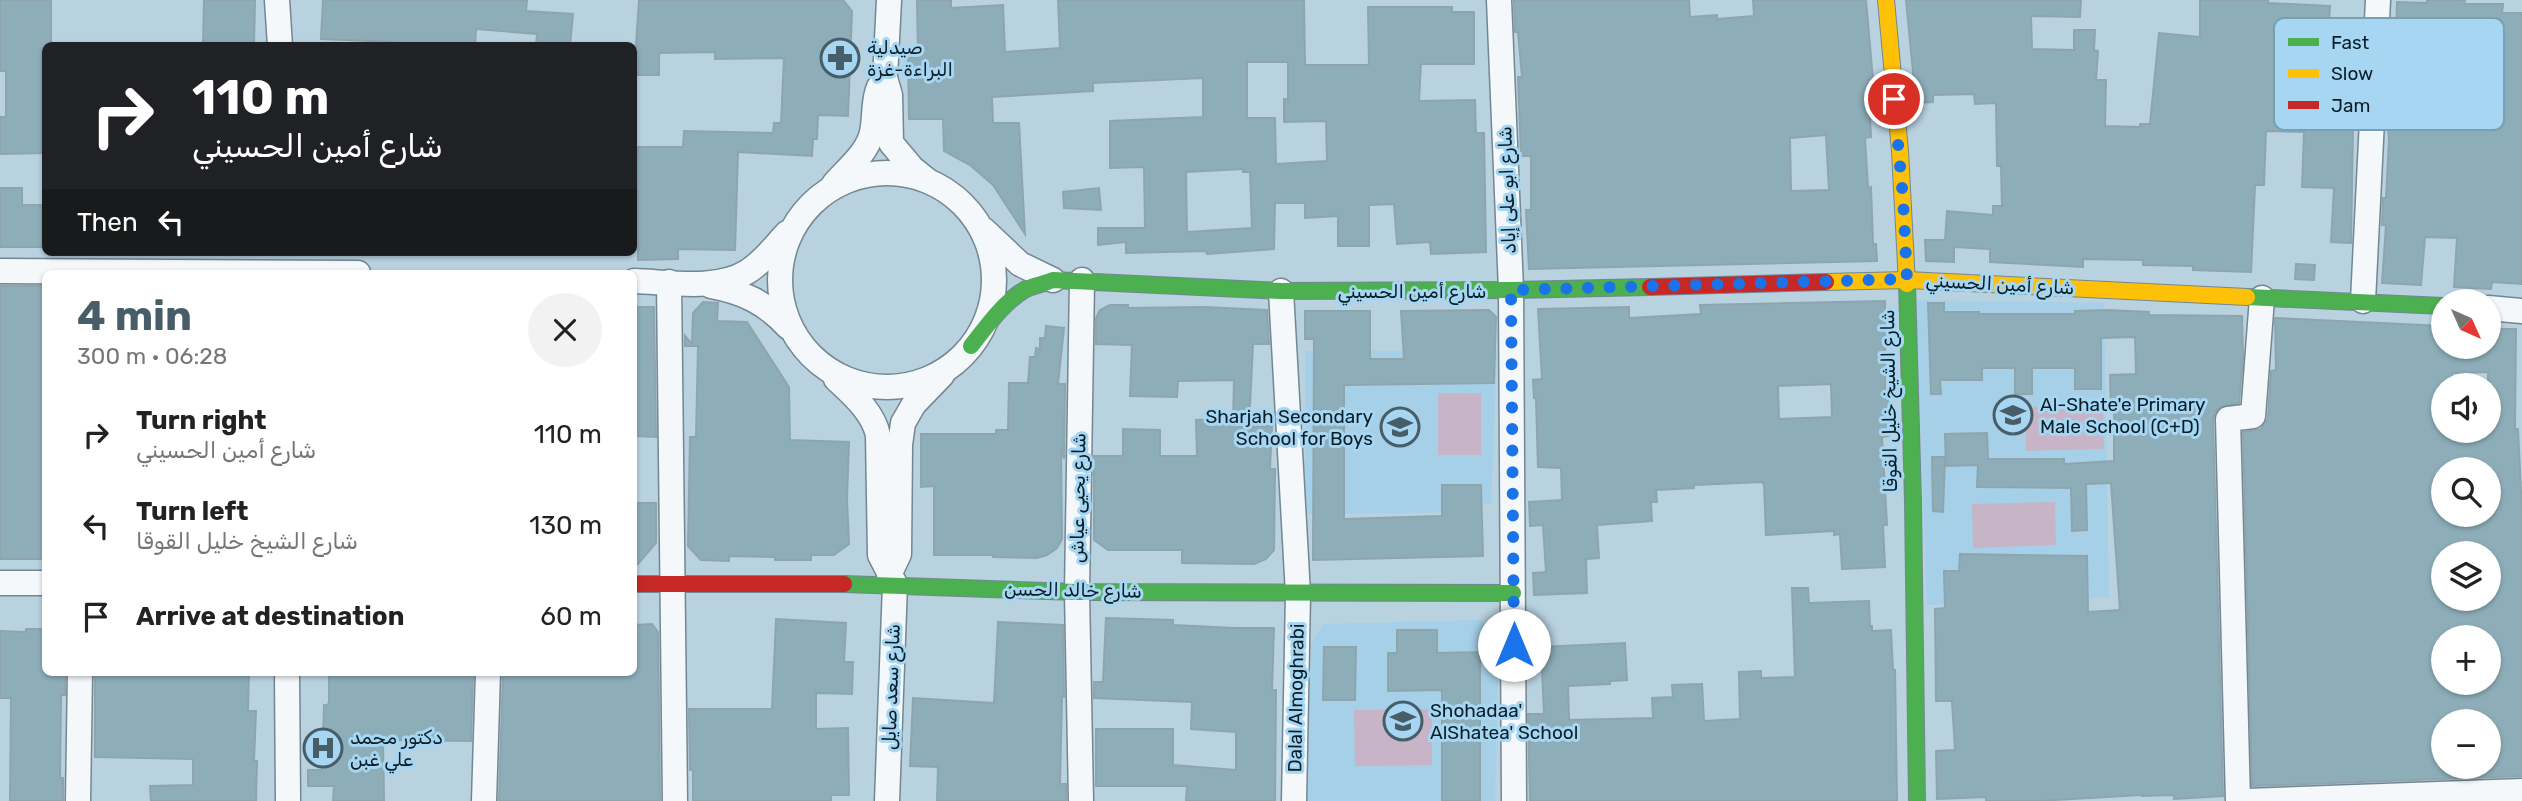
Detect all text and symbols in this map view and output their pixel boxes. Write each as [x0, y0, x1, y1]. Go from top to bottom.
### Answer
legend [2274, 18, 2504, 130]
text: Fast [2331, 31, 2370, 54]
place label: صيدلية البراءة-غزة [867, 36, 953, 81]
pharmacy icon: صيدلية البراءة-غزة [819, 37, 861, 79]
text: Slow [2331, 62, 2373, 85]
text: 110 m [192, 68, 329, 126]
pin [1864, 69, 1924, 129]
icon: right [77, 70, 168, 161]
icon: arrive [1875, 80, 1913, 118]
text: Jam [2331, 94, 2370, 117]
street label: شارع ابو على إياد [1493, 126, 1523, 254]
text: شارع أمين الحسيني [192, 127, 443, 165]
icon: left [152, 203, 190, 241]
text: Then [77, 207, 138, 238]
street label: شارع أمين الحسيني [1925, 269, 2075, 302]
street label: شارع أمين الحسيني [1337, 280, 1487, 306]
north arrow [2431, 289, 2501, 359]
map controls [2431, 289, 2501, 779]
text: 4 min [77, 291, 192, 341]
button: close [528, 293, 602, 367]
street label: شارع الشيخ خليل القوقا [1876, 309, 1904, 493]
text: 300 m · 06:28 [77, 342, 227, 370]
button: sound [2431, 373, 2501, 443]
place label: Al-Shate'e Primary Male School (C+D) [2040, 393, 2206, 438]
school or university icon: Al-Shate'e Primary Male School (C+D) [1992, 394, 2034, 436]
text: Turn right [136, 405, 266, 436]
place label: Sharjah Secondary School for Boys [1205, 405, 1373, 450]
school or university icon: Sharjah Secondary School for Boys [1379, 406, 1421, 448]
icon: right [77, 416, 115, 454]
text: 110 m [534, 419, 602, 450]
street label: شارع يحيى عياش [1065, 433, 1093, 563]
text: شارع أمين الحسيني [136, 436, 316, 464]
button: search [2431, 457, 2501, 527]
text: Turn left [136, 496, 248, 527]
icon: left [77, 507, 115, 545]
text: 130 m [529, 510, 602, 541]
text: شارع الشيخ خليل القوقا [136, 527, 358, 555]
button: layers [2431, 541, 2501, 611]
street label: شارع خالد الحسن [1004, 577, 1142, 605]
icon: arrive [77, 598, 115, 636]
text: Arrive at destination [136, 601, 404, 632]
text: 60 m [540, 601, 602, 632]
position arrow [1477, 608, 1551, 682]
street label: شارع سعد صايل [877, 623, 907, 751]
street label: Dalal Almoghrabi [1283, 623, 1309, 773]
button: + [2431, 625, 2501, 695]
place label: Shohadaa' AlShatea' School [1430, 699, 1578, 744]
school or university icon: Shohadaa' AlShatea' School [1382, 700, 1424, 742]
button: − [2431, 709, 2501, 779]
place label: دكتور محمد علي غبن [350, 726, 443, 774]
hospital icon: دكتور محمد علي غبن [302, 727, 344, 769]

